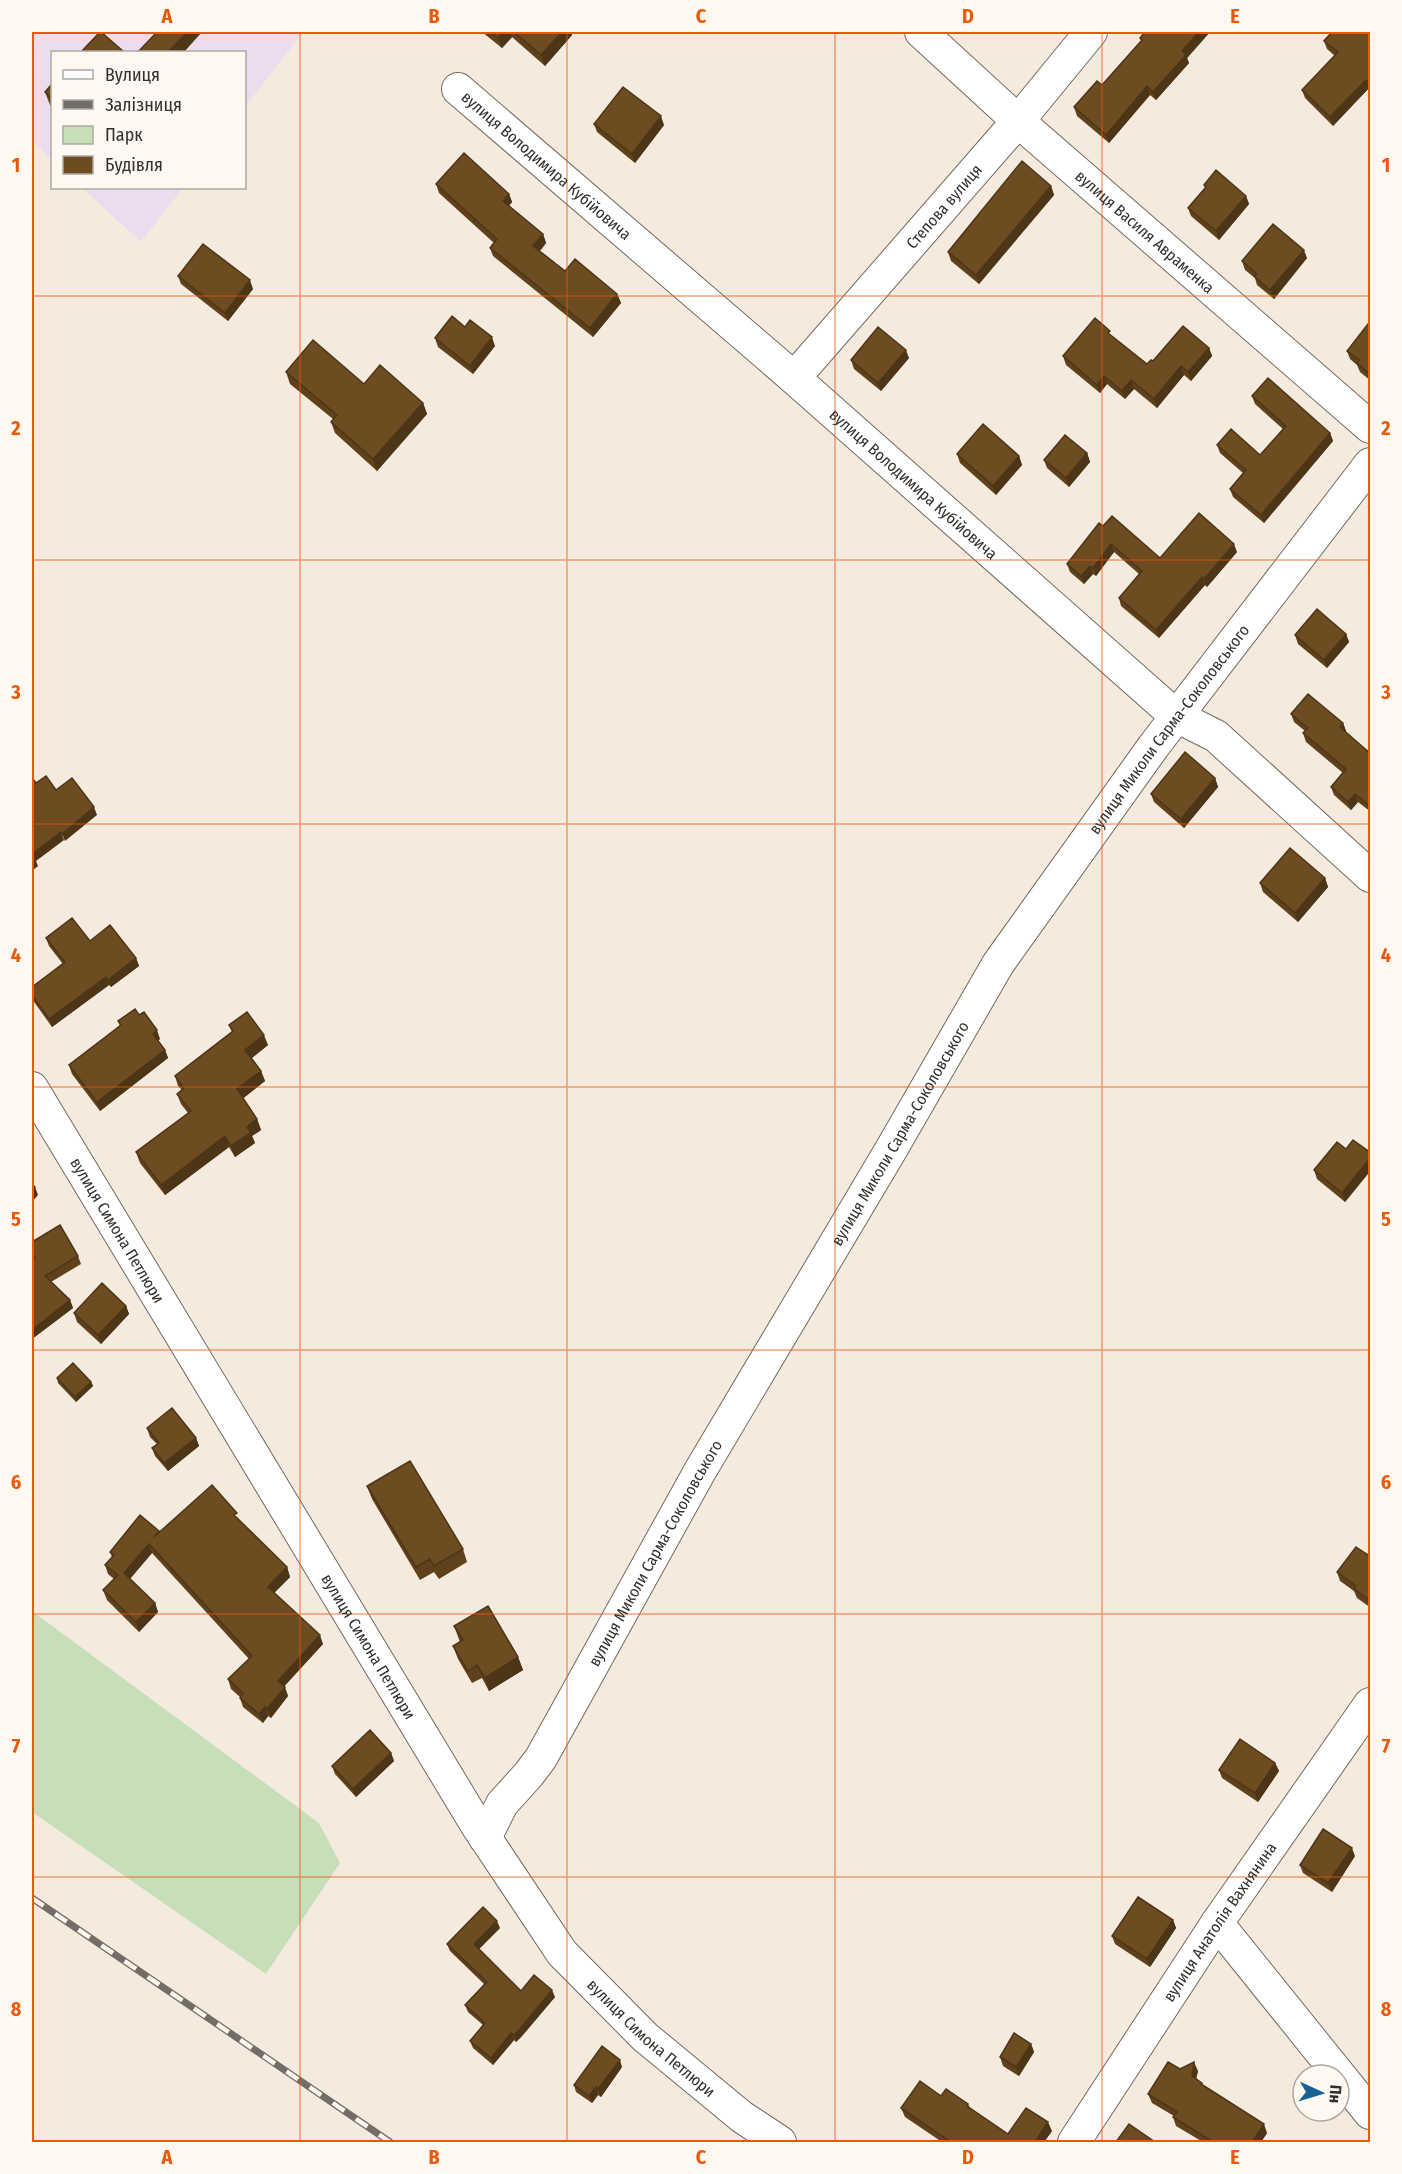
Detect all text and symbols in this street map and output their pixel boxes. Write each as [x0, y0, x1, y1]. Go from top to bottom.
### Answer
text: A [161, 4, 174, 28]
text: B [428, 4, 440, 28]
text: C [696, 4, 707, 28]
text: D [962, 4, 974, 28]
text: E [1230, 4, 1240, 28]
legend [51, 51, 246, 189]
text: Вулиця [105, 64, 160, 86]
street label: вулиця Володимира Кубійовича [458, 87, 636, 244]
text: Залізниця [105, 94, 182, 116]
text: Парк [105, 124, 143, 146]
text: 1 [12, 153, 20, 177]
text: 1 [1382, 153, 1390, 177]
text: Будівля [105, 154, 163, 176]
street label: Степова вулиця [902, 160, 986, 252]
street label: вулиця Василя Авраменка [1072, 166, 1218, 297]
street label: вулиця Володимира Кубійовича [826, 405, 1002, 563]
text: 2 [10, 416, 21, 440]
text: 2 [1380, 416, 1391, 440]
street label: вулиця Миколи Сарма-Соколовського [1085, 621, 1253, 838]
text: 3 [10, 680, 21, 704]
text: 3 [1380, 680, 1391, 704]
text: 4 [11, 943, 21, 967]
text: 4 [1381, 943, 1391, 967]
street label: вулиця Миколи Сарма-Соколовського [827, 1018, 973, 1249]
street label: вулиця Симона Петлюри [67, 1154, 169, 1306]
text: 5 [11, 1207, 21, 1231]
text: 5 [1381, 1207, 1391, 1231]
street label: вулиця Миколи Сарма-Соколовського [584, 1436, 726, 1670]
text: 6 [11, 1470, 21, 1494]
text: 6 [1381, 1470, 1391, 1494]
street label: вулиця Симона Петлюри [318, 1570, 420, 1722]
text: 7 [12, 1734, 21, 1758]
text: 7 [1382, 1734, 1391, 1758]
street label: вулиця Анатолія Вахнянина [1159, 1838, 1280, 2005]
street label: вулиця Симона Петлюри [584, 1975, 719, 2101]
text: 8 [11, 1997, 22, 2021]
text: 8 [1381, 1997, 1392, 2021]
north arrow [1291, 2063, 1351, 2123]
text: Пн [1325, 2084, 1346, 2104]
text: A [161, 2145, 174, 2169]
text: B [428, 2145, 440, 2169]
text: C [696, 2145, 707, 2169]
text: D [962, 2145, 974, 2169]
text: E [1230, 2145, 1240, 2169]

